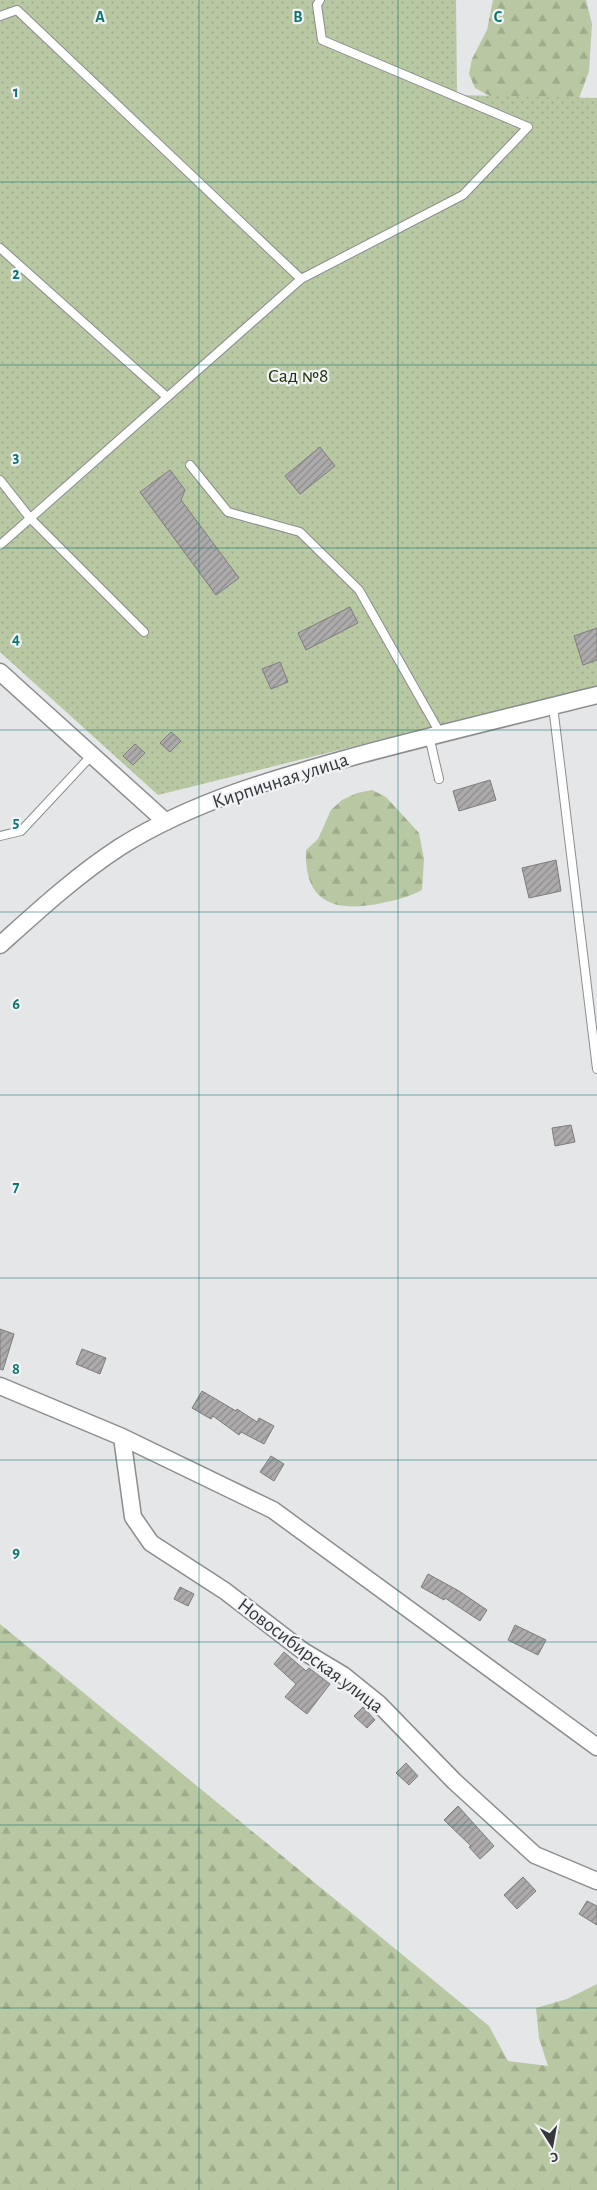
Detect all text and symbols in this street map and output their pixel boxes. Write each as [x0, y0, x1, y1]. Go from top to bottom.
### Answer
text: A [95, 9, 105, 25]
text: B [293, 9, 303, 25]
text: C [494, 9, 503, 25]
text: 1 [13, 84, 19, 100]
text: 2 [12, 266, 20, 282]
park label: Сад №8 [268, 366, 328, 386]
text: 3 [13, 449, 20, 465]
text: 4 [12, 631, 20, 647]
street label: Кирпичная улица [210, 750, 351, 812]
text: 5 [13, 814, 20, 830]
text: 6 [12, 996, 20, 1012]
text: 7 [13, 1179, 20, 1195]
text: 8 [12, 1361, 20, 1377]
text: 9 [12, 1544, 20, 1560]
street label: Новосибирская улица [234, 1595, 387, 1717]
north arrow [527, 2120, 577, 2170]
text: С [549, 2149, 559, 2164]

